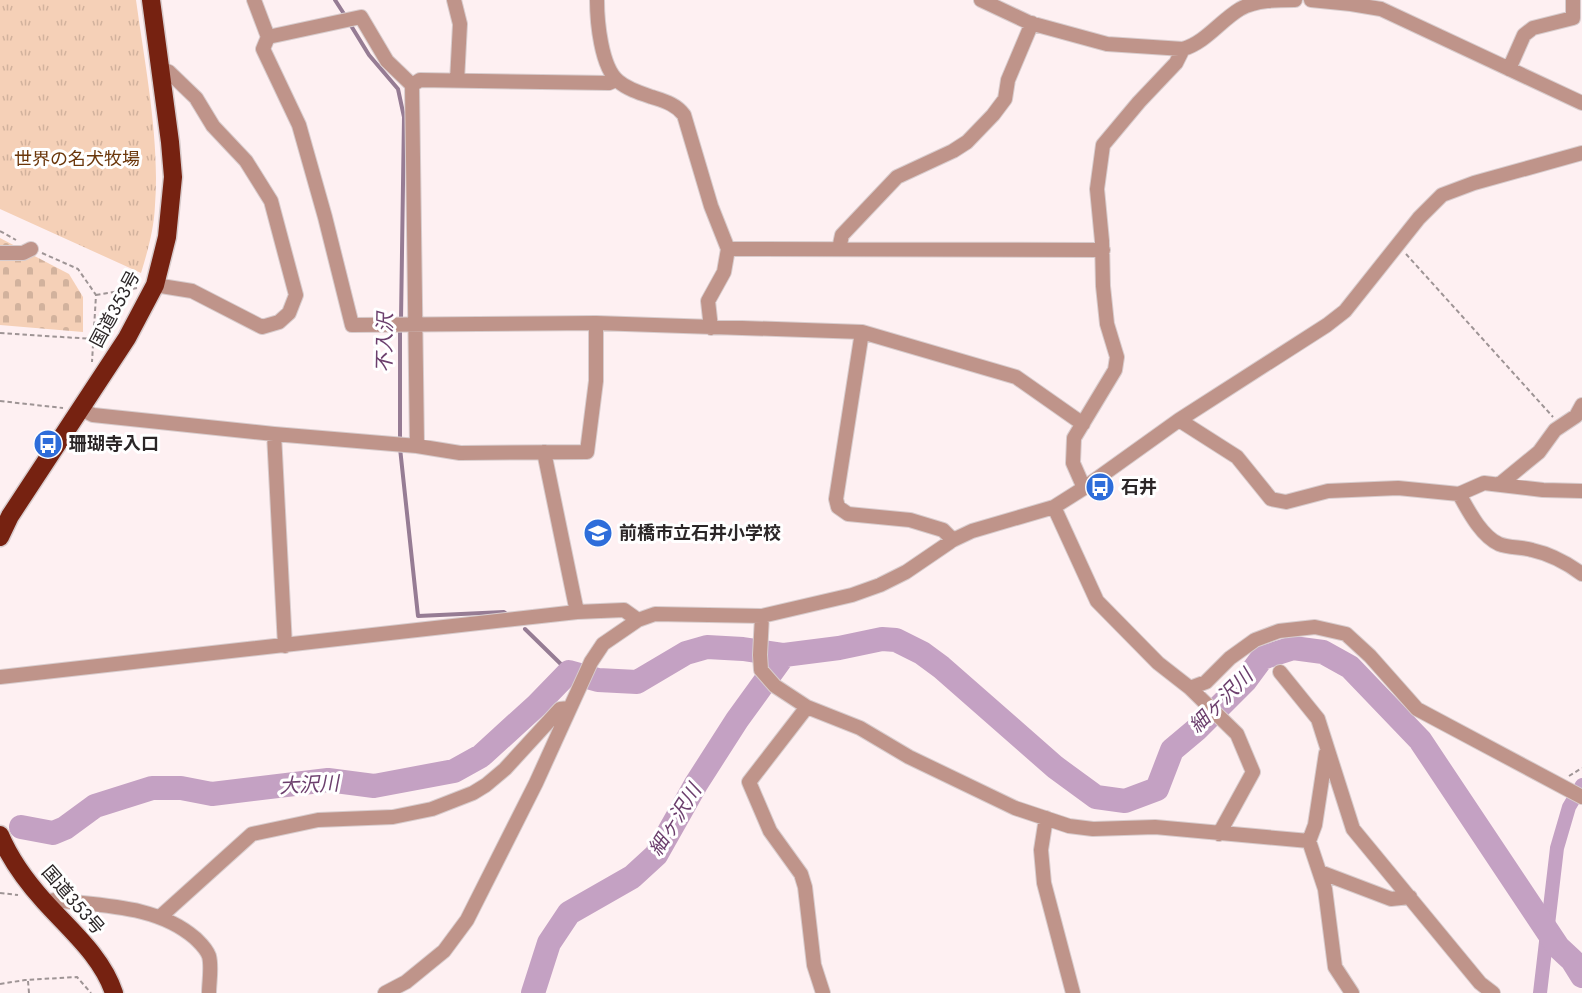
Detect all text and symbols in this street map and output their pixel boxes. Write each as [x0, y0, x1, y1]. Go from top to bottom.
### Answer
park label: 世界の名犬牧場 [14, 146, 140, 172]
street label: 国道353号 [84, 266, 146, 352]
water label: 不入沢 [370, 310, 400, 373]
bus stop icon: 珊瑚寺入口 [32, 428, 64, 460]
place label: 珊瑚寺入口 [69, 431, 159, 457]
bus stop icon: 石井 [1084, 471, 1116, 503]
place label: 石井 [1121, 474, 1157, 500]
school or university icon: 前橋市立石井小学校 [582, 517, 614, 549]
place label: 前橋市立石井小学校 [619, 520, 781, 546]
water label: 細ヶ沢川 [1182, 661, 1261, 740]
water label: 大沢川 [278, 769, 342, 801]
water label: 細ヶ沢川 [642, 777, 710, 862]
street label: 国道353号 [36, 860, 110, 940]

